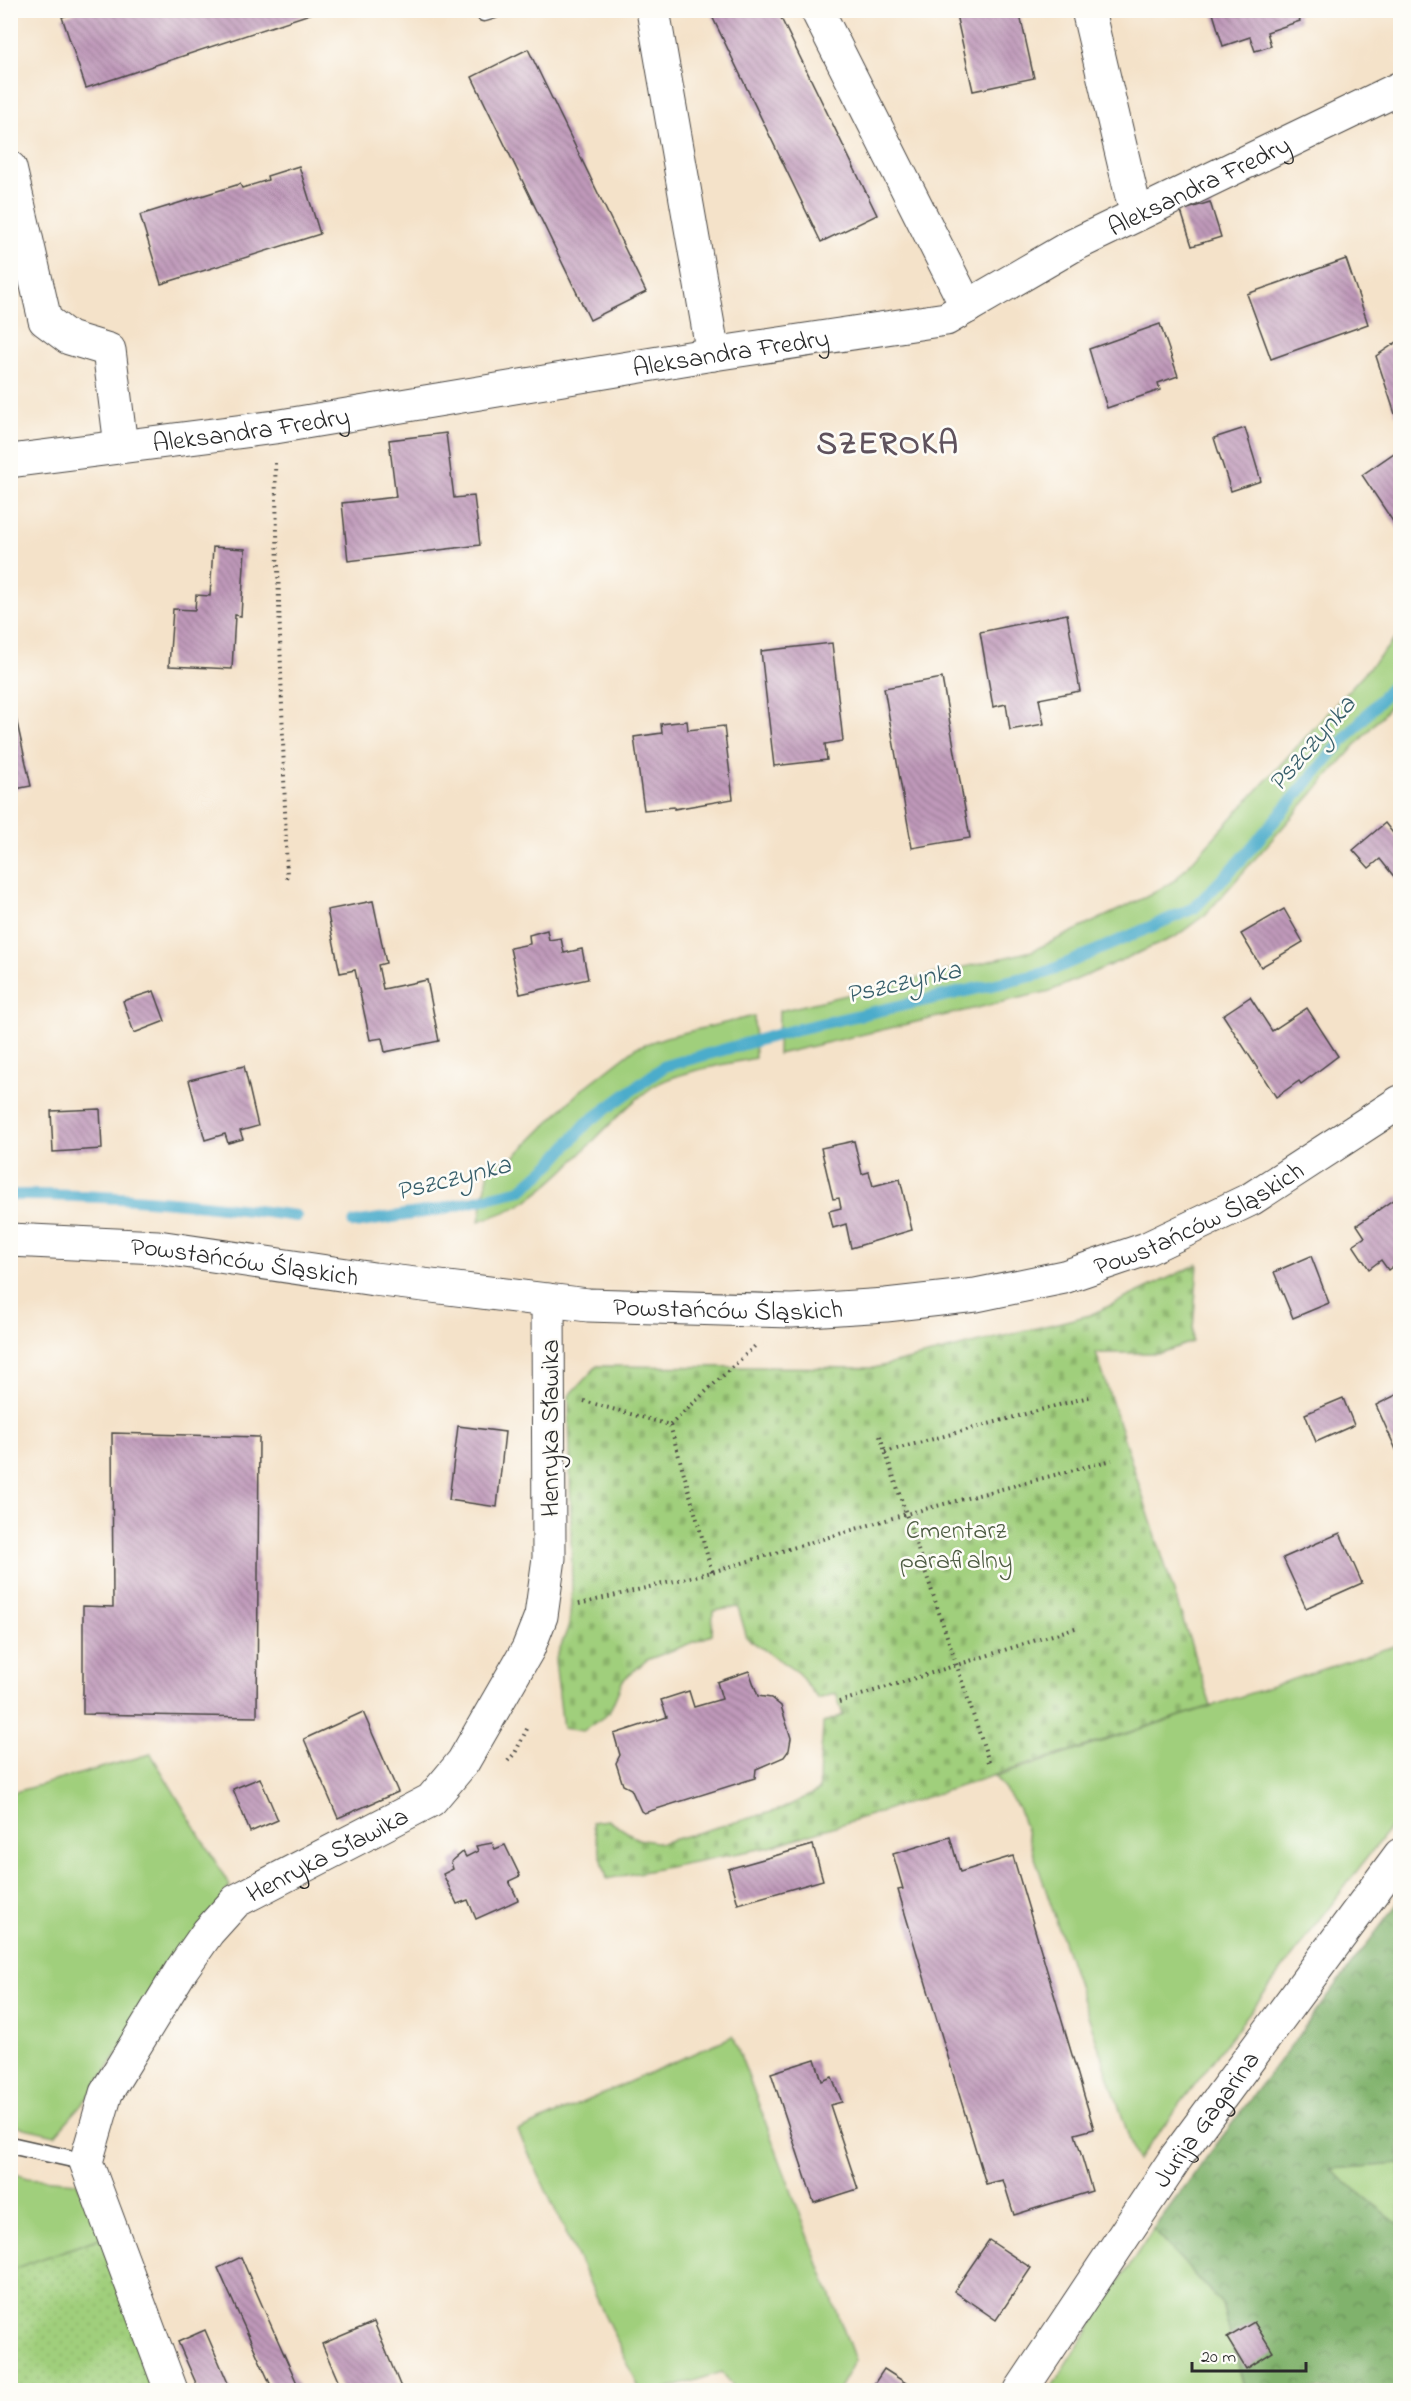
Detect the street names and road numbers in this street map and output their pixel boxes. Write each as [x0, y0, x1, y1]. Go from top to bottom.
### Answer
street label: Aleksandra Fredry [1102, 128, 1298, 248]
street label: Aleksandra Fredry [630, 321, 832, 389]
street label: Aleksandra Fredry [151, 399, 353, 465]
street label: Powstańców Śląskich [1089, 1153, 1313, 1287]
street label: Powstańców Śląskich [130, 1230, 361, 1298]
street label: Powstańców Śląskich [612, 1290, 844, 1333]
street label: Henryka Sławika [533, 1339, 571, 1517]
street label: Henryka Sławika [241, 1799, 416, 1914]
street label: Jurija Gagarina [1145, 2044, 1271, 2197]

